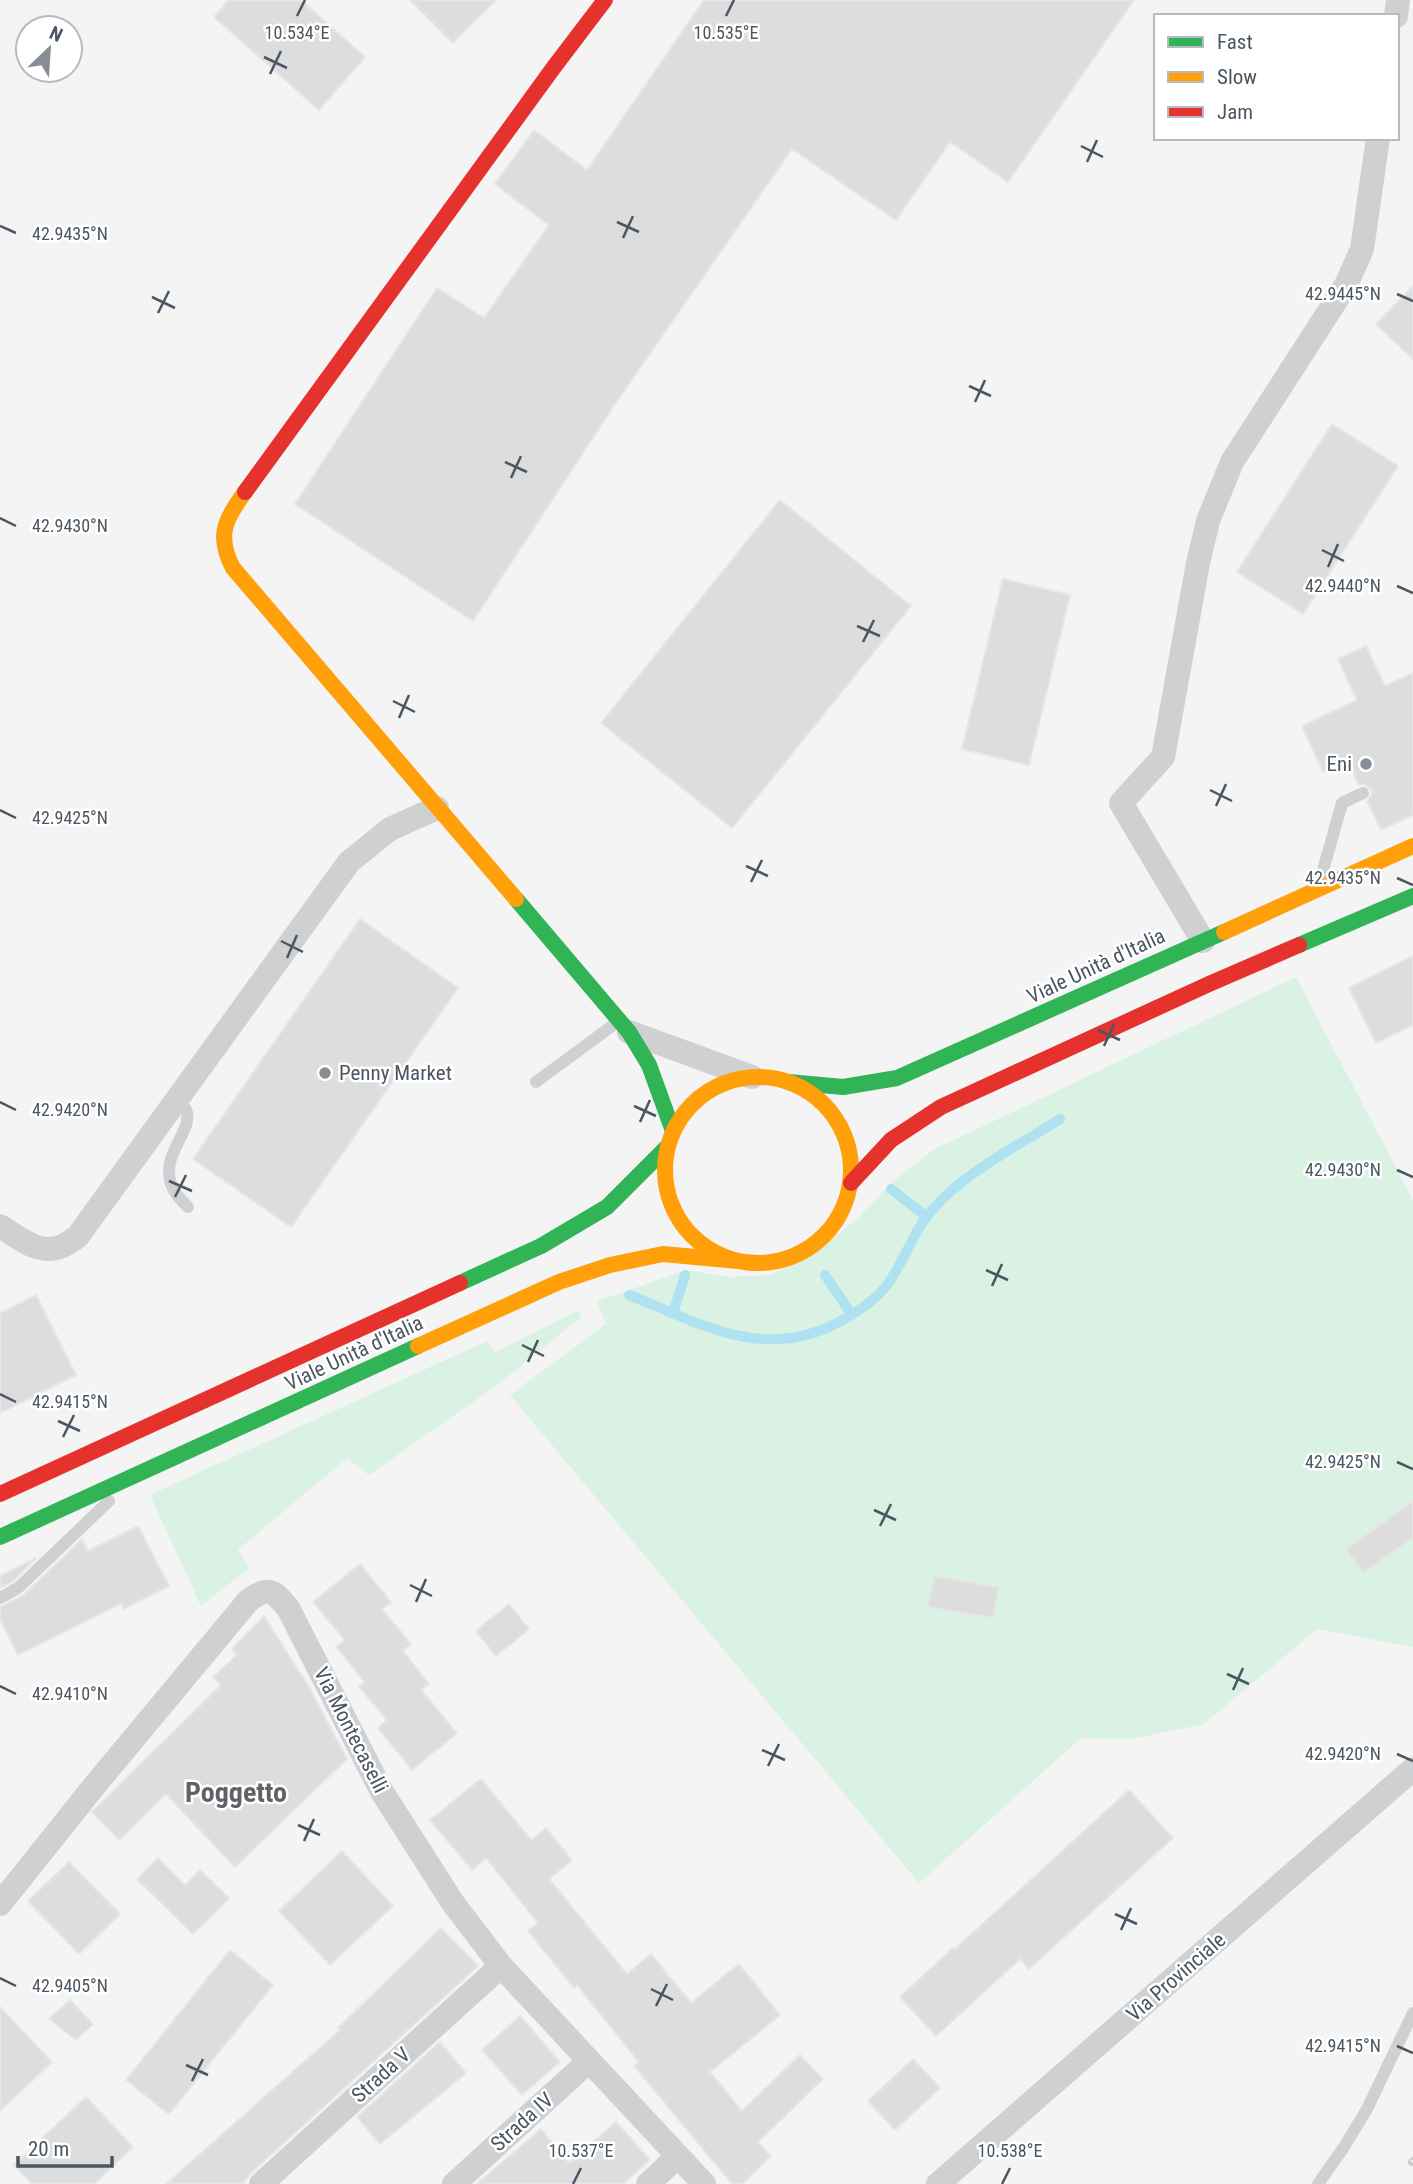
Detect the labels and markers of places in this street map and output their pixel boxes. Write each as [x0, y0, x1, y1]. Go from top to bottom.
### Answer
place label: Eni [1327, 752, 1352, 776]
marker: Eni [1358, 756, 1374, 772]
place label: Penny Market [339, 1061, 452, 1085]
marker: Penny Market [317, 1065, 333, 1081]

